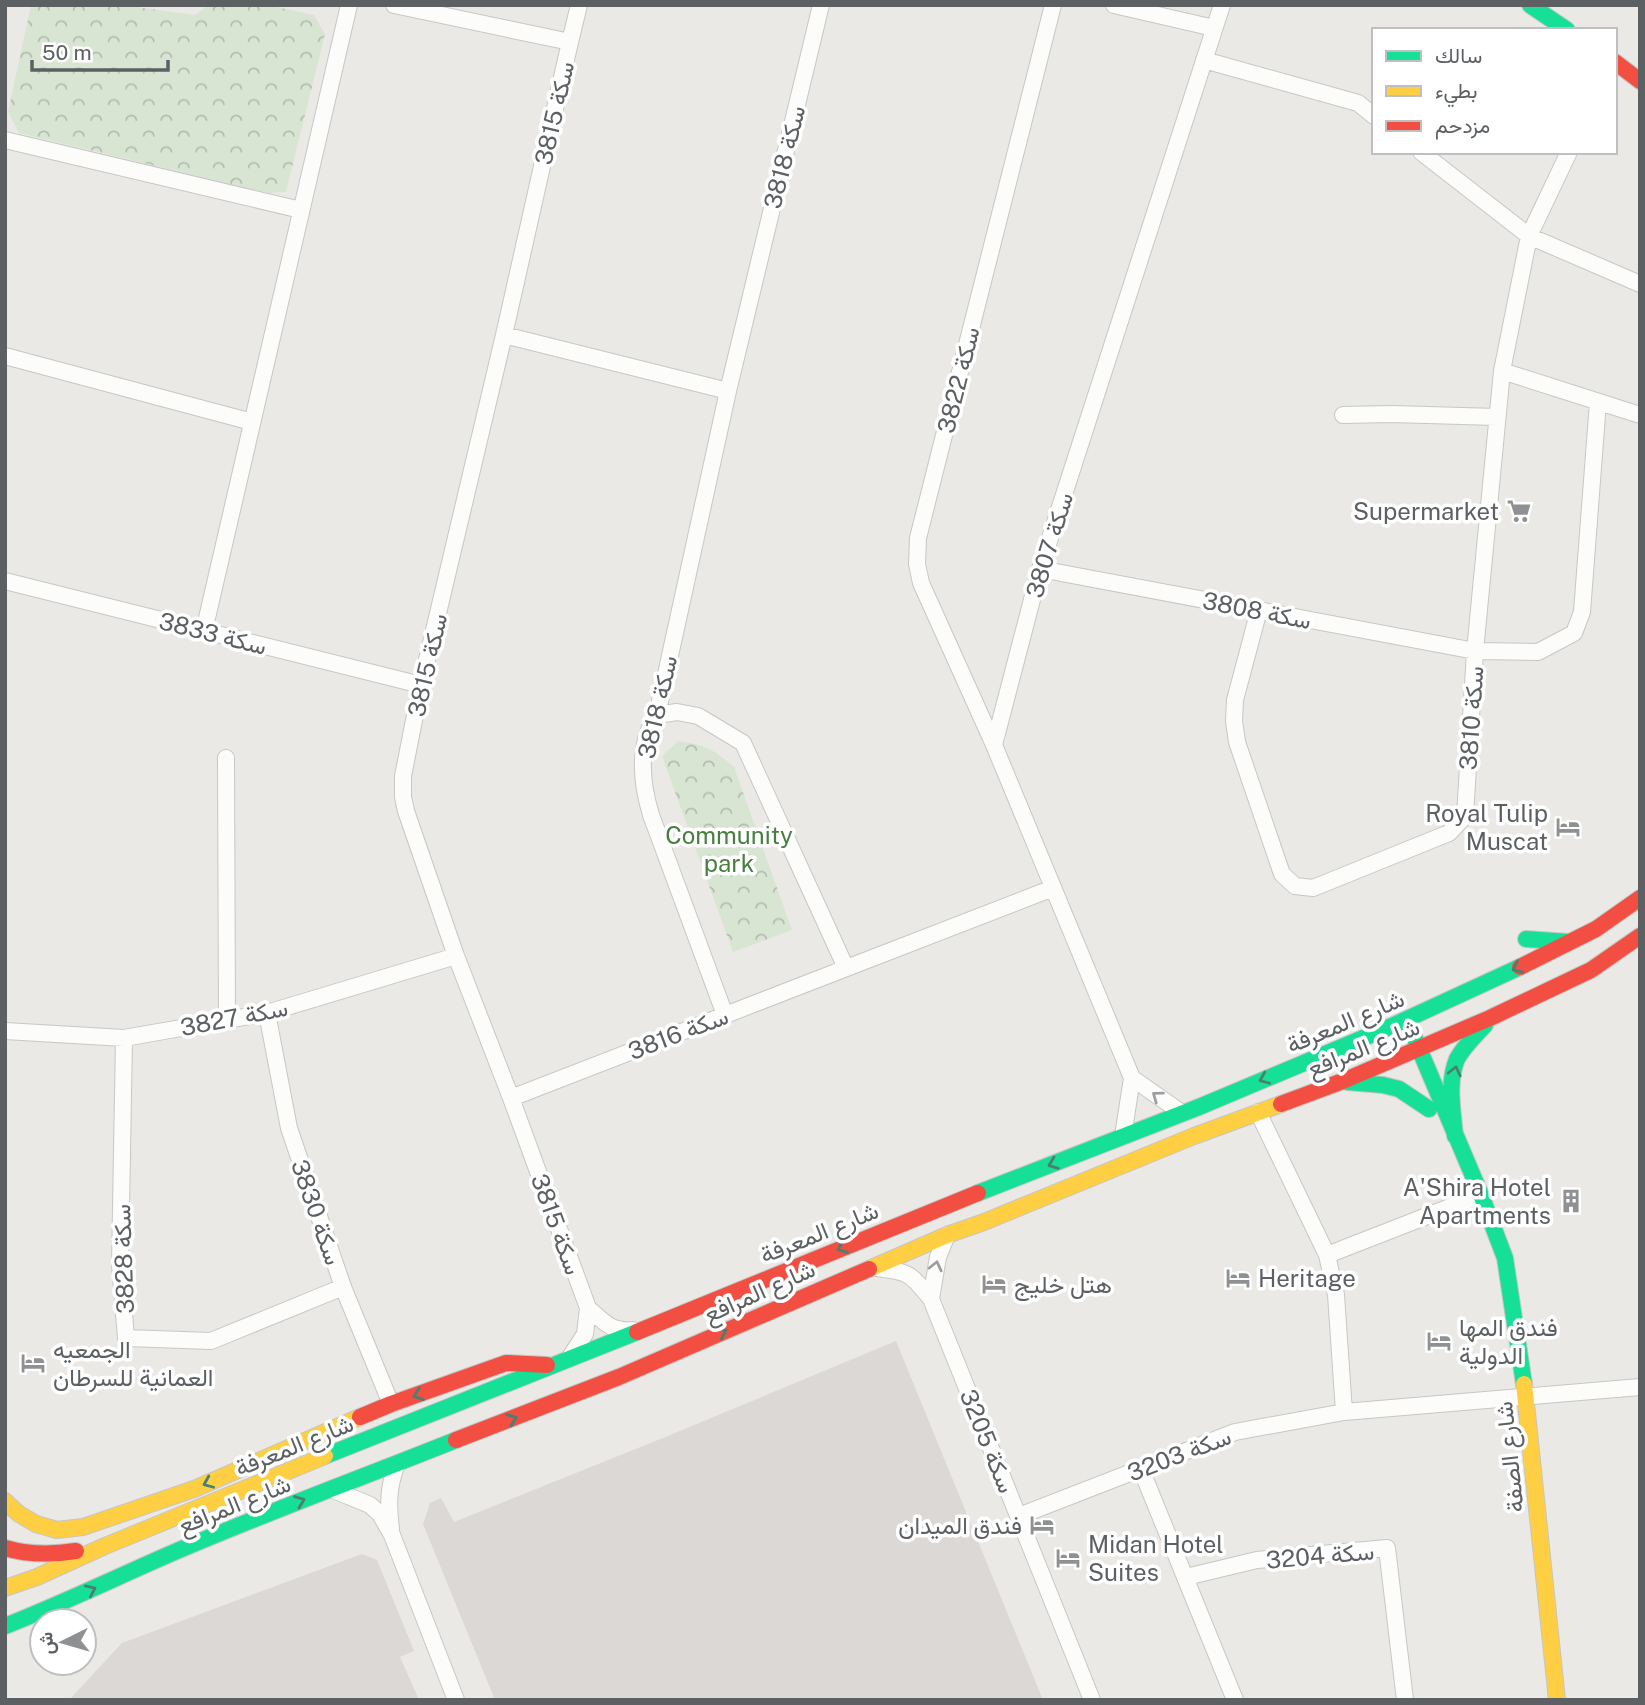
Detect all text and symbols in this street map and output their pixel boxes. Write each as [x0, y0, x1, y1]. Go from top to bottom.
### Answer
scale bar [32, 28, 168, 72]
legend [1372, 28, 1617, 154]
text: 50 m [42, 40, 92, 65]
text: سالك [1435, 43, 1482, 68]
street label: سكة 3815 [529, 59, 579, 167]
text: بطيء [1435, 78, 1478, 108]
street label: سكة 3818 [758, 103, 810, 211]
text: مزدحم [1435, 113, 1490, 140]
street label: سكة 3822 [931, 324, 985, 436]
street label: سكة 3807 [1020, 489, 1078, 601]
place label: Supermarket [1353, 497, 1499, 525]
supermarket icon: Supermarket [1505, 497, 1533, 525]
street label: سكة 3808 [1200, 586, 1314, 634]
street label: سكة 3833 [156, 606, 270, 660]
street label: سكة 3815 [402, 611, 452, 719]
street label: سكة 3818 [632, 653, 682, 761]
street label: سكة 3810 [1453, 665, 1489, 771]
place label: Royal Tulip Muscat [1425, 799, 1548, 855]
hotel icon: Royal Tulip Muscat [1554, 813, 1582, 841]
park label: Community park [665, 821, 793, 877]
one-way arrow [1512, 960, 1524, 974]
street label: شارع المعرفة [1282, 984, 1409, 1061]
street label: سكة 3827 [178, 993, 290, 1041]
street label: سكة 3816 [624, 1001, 732, 1065]
street label: شارع المرافع [1303, 1012, 1425, 1086]
one-way arrow [1447, 1066, 1461, 1078]
one-way arrow [1259, 1071, 1271, 1085]
one-way arrow [1152, 1092, 1165, 1104]
one-way arrow [1048, 1155, 1060, 1169]
street label: سكة 3830 [286, 1156, 348, 1268]
street label: سكة 3815 [526, 1170, 588, 1278]
place label: A'Shira Hotel Apartments [1403, 1173, 1551, 1229]
building icon: A'Shira Hotel Apartments [1557, 1187, 1585, 1215]
street label: شارع المعرفة [756, 1196, 883, 1271]
street label: سكة 3828 [107, 1204, 139, 1314]
one-way arrow [836, 1239, 848, 1253]
street label: شارع المرافع [699, 1254, 821, 1332]
one-way arrow [928, 1260, 942, 1272]
hotel icon: Heritage [1224, 1264, 1252, 1292]
place label: Heritage [1258, 1264, 1356, 1292]
hotel icon: هتل خلیج [980, 1270, 1008, 1298]
place label: هتل خلیج [1014, 1270, 1112, 1302]
place label: فندق المها الدولية [1459, 1313, 1558, 1371]
one-way arrow [715, 1326, 728, 1340]
hotel icon: فندق المها الدولية [1425, 1327, 1453, 1355]
place label: الجمعيه العمانية للسرطان [53, 1335, 213, 1393]
hotel icon: الجمعيه العمانية للسرطان [19, 1349, 47, 1377]
street label: سكة 3205 [955, 1385, 1021, 1497]
one-way arrow [412, 1387, 424, 1401]
street label: شارع الصفة [1489, 1400, 1532, 1514]
street label: شارع المعرفة [231, 1409, 358, 1484]
one-way arrow [506, 1413, 518, 1427]
street label: سكة 3203 [1123, 1421, 1235, 1487]
street label: شارع المرافع [174, 1469, 296, 1543]
one-way arrow [203, 1475, 216, 1489]
one-way arrow [294, 1495, 306, 1509]
place label: فندق الميدان [898, 1511, 1022, 1540]
hotel icon: فندق الميدان [1028, 1511, 1056, 1539]
place label: Midan Hotel Suites [1088, 1530, 1224, 1586]
street label: سكة 3204 [1265, 1536, 1375, 1574]
hotel icon: Midan Hotel Suites [1054, 1544, 1082, 1572]
one-way arrow [84, 1584, 96, 1598]
north arrow [28, 1607, 98, 1677]
text: ش [34, 1631, 59, 1656]

